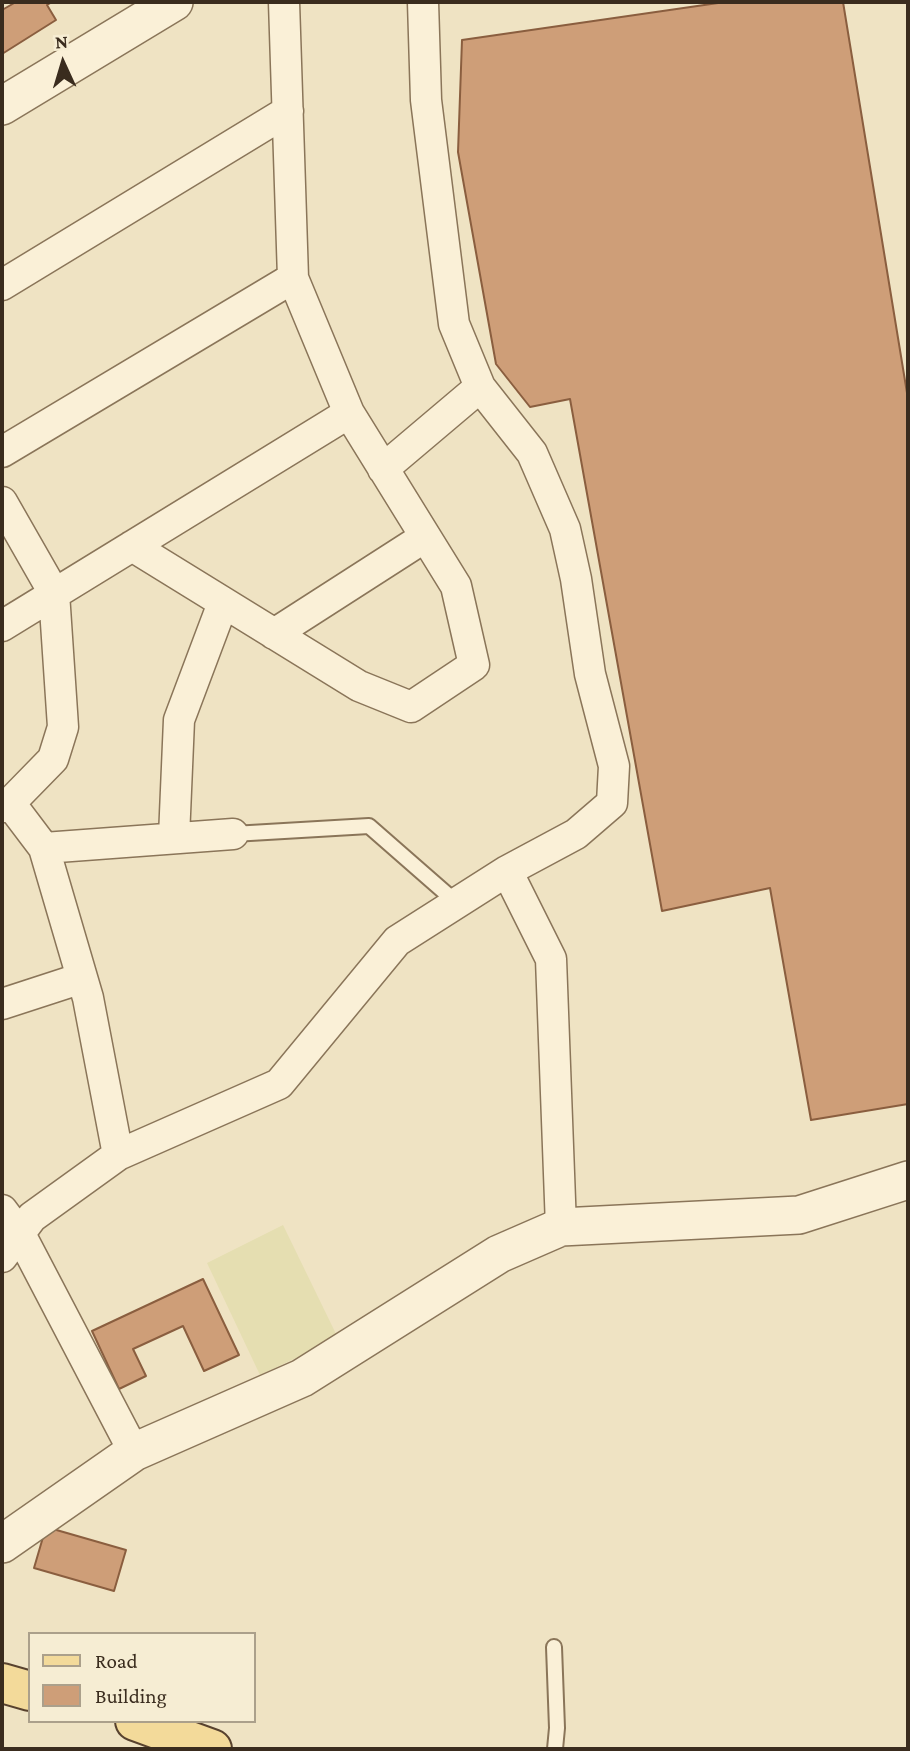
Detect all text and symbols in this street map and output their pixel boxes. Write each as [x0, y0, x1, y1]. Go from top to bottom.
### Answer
north arrow [28, 28, 98, 98]
text: N [54, 31, 69, 52]
legend [28, 1632, 256, 1723]
text: Road [95, 1649, 138, 1673]
text: Building [95, 1684, 167, 1708]

